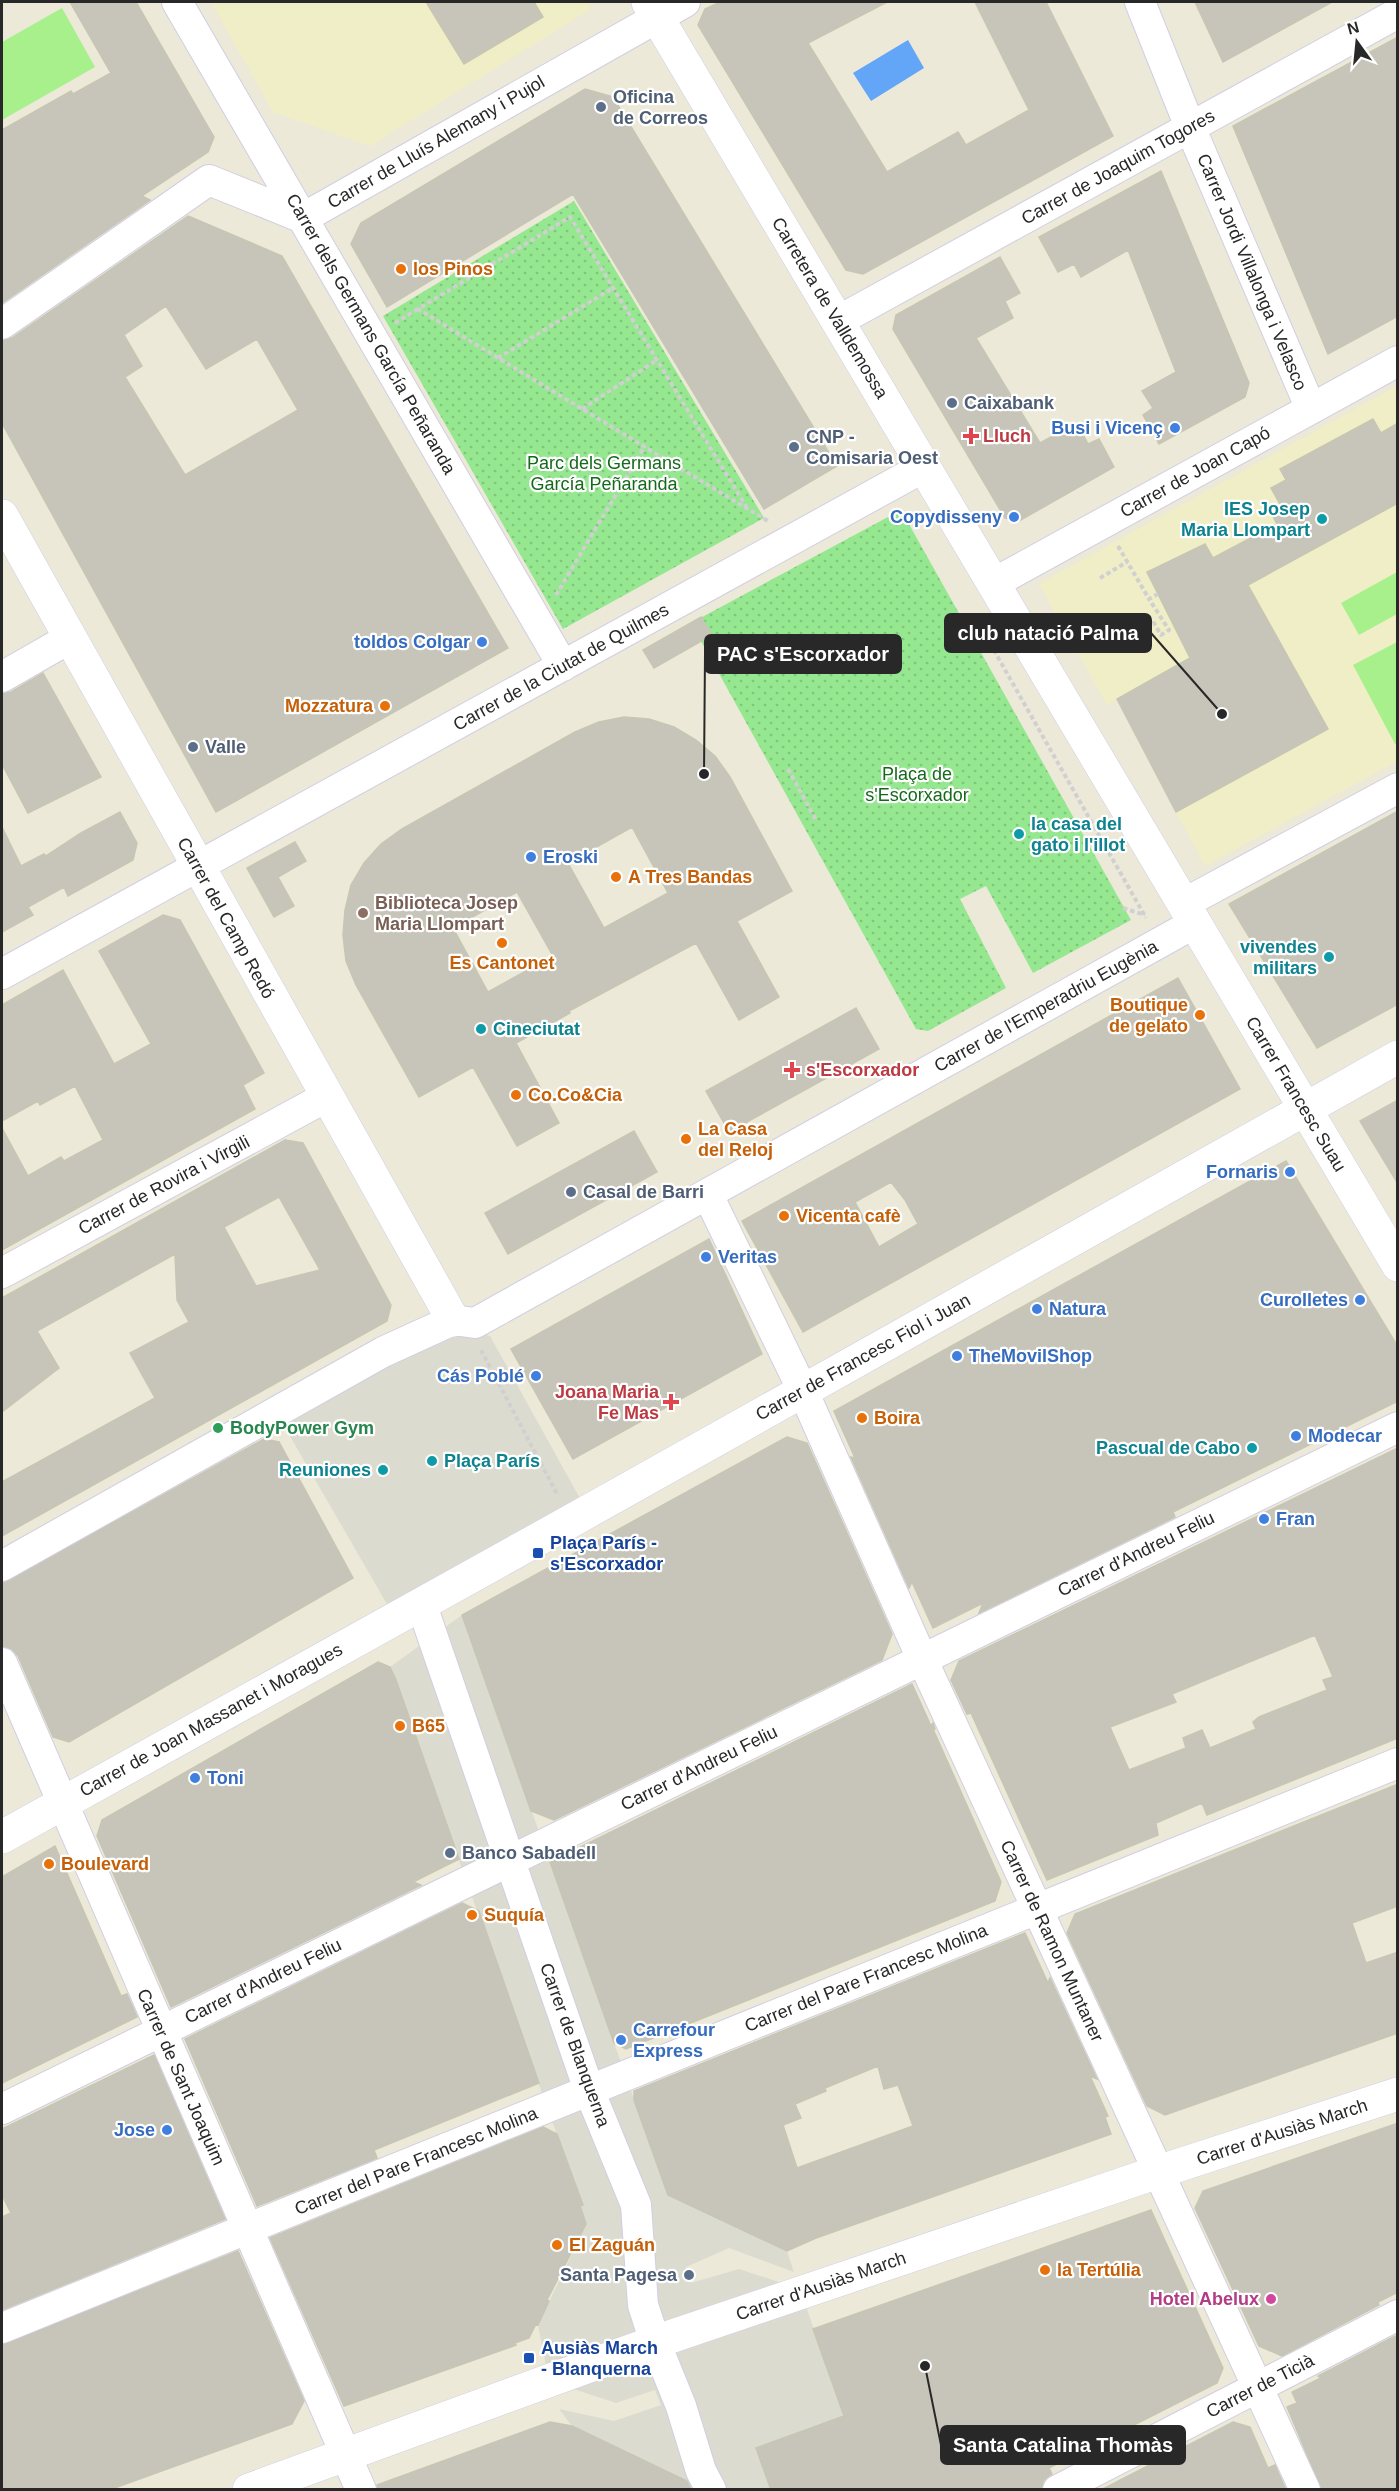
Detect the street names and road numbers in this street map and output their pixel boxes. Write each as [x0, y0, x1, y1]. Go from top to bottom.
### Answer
street label: Carrer de Lluís Alemany i Pujol [324, 72, 548, 212]
street label: Carrer de Joaquim Togores [1018, 105, 1218, 229]
street label: Carrer Jordi Villalonga i Velasco [1193, 151, 1311, 393]
street label: Carrer dels Germans García Peñaranda [282, 190, 460, 478]
street label: Carretera de Valldemossa [768, 214, 893, 403]
street label: Carrer de Joan Capó [1117, 423, 1273, 521]
street label: Carrer de la Ciutat de Quilmes [450, 599, 672, 735]
street label: Carrer del Camp Redó [173, 834, 279, 1002]
street label: Carrer de l'Emperadriu Eugènia [931, 936, 1162, 1076]
street label: Carrer Francesc Suau [1242, 1013, 1350, 1175]
street label: Carrer de Rovira i Virgili [75, 1131, 253, 1239]
street label: Carrer de Francesc Fiol i Juan [752, 1290, 974, 1424]
street label: Carrer d'Andreu Feliu [1055, 1507, 1217, 1601]
street label: Carrer de Joan Massanet i Moragues [76, 1639, 346, 1801]
street label: Carrer d'Andreu Feliu [618, 1721, 780, 1815]
street label: Carrer de Ramon Muntaner [996, 1837, 1108, 2045]
street label: Carrer del Pare Francesc Molina [742, 1920, 991, 2036]
street label: Carrer d'Andreu Feliu [182, 1934, 344, 2028]
street label: Carrer de Blanquerna [536, 1960, 614, 2131]
street label: Carrer de Sant Joaquim [133, 1986, 229, 2168]
street label: Carrer d'Ausiàs March [1194, 2095, 1370, 2169]
street label: Carrer del Pare Francesc Molina [292, 2103, 541, 2219]
street label: Carrer d'Ausiàs March [733, 2247, 909, 2325]
street label: Carrer de Ticià [1203, 2350, 1318, 2422]

